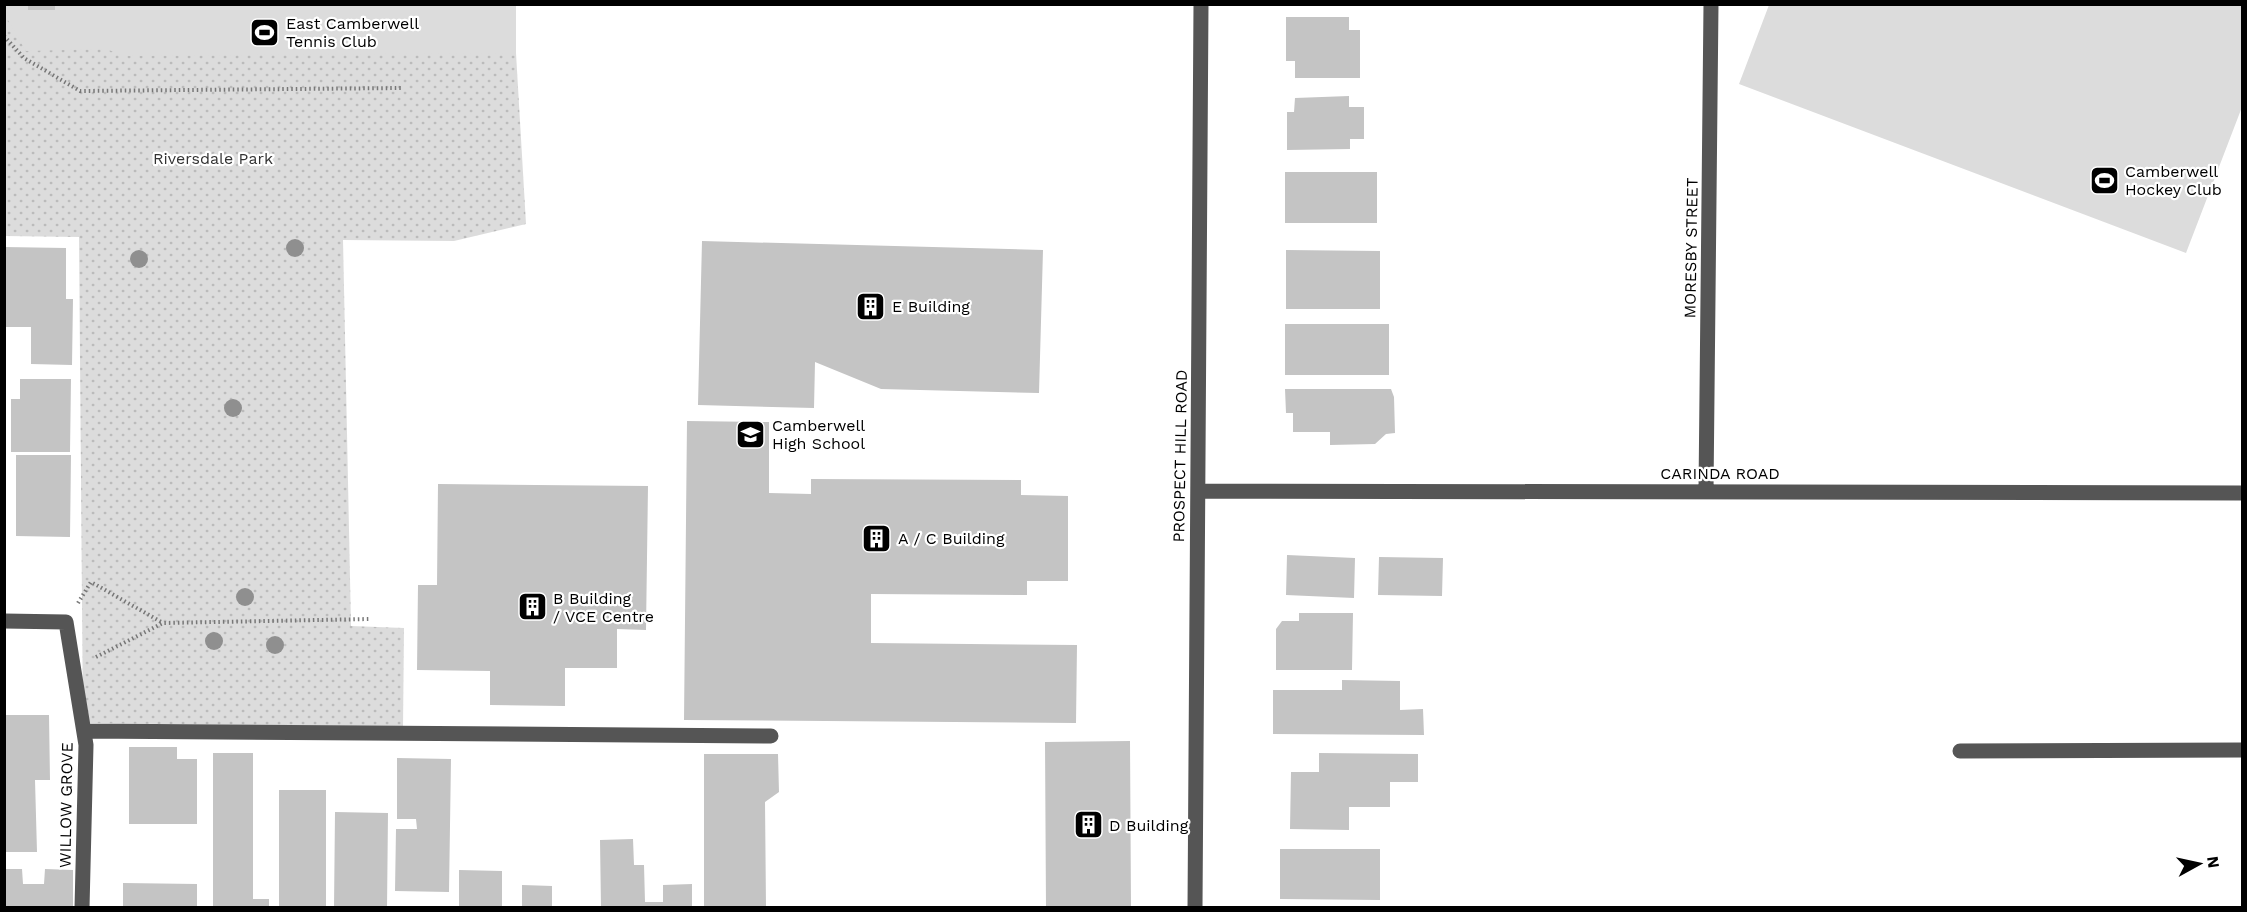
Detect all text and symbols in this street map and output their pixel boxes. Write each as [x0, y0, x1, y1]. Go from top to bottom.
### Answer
place label: East Camberwell Tennis Club [286, 14, 419, 51]
sports icon: East Camberwell Tennis Club [249, 16, 281, 48]
park label: Riversdale Park [153, 149, 273, 168]
place label: Camberwell Hockey Club [2125, 162, 2222, 199]
sports icon: Camberwell Hockey Club [2088, 164, 2120, 196]
street label: MORESBY STREET [1680, 177, 1702, 319]
building icon: E Building [855, 290, 887, 322]
place label: E Building [892, 297, 970, 316]
street label: PROSPECT HILL ROAD [1169, 369, 1191, 543]
place label: Camberwell High School [772, 416, 865, 453]
school or university icon: Camberwell High School [735, 418, 767, 450]
street label: CARINDA ROAD [1660, 464, 1780, 483]
building icon: A / C Building [861, 522, 893, 554]
place label: A / C Building [898, 529, 1005, 548]
place label: B Building / VCE Centre [553, 589, 654, 626]
building icon: B Building / VCE Centre [516, 591, 548, 623]
street label: WILLOW GROVE [55, 742, 77, 868]
building icon: D Building [1072, 809, 1104, 841]
place label: D Building [1109, 816, 1189, 835]
north arrow [2169, 834, 2229, 894]
text: N [2203, 855, 2224, 869]

